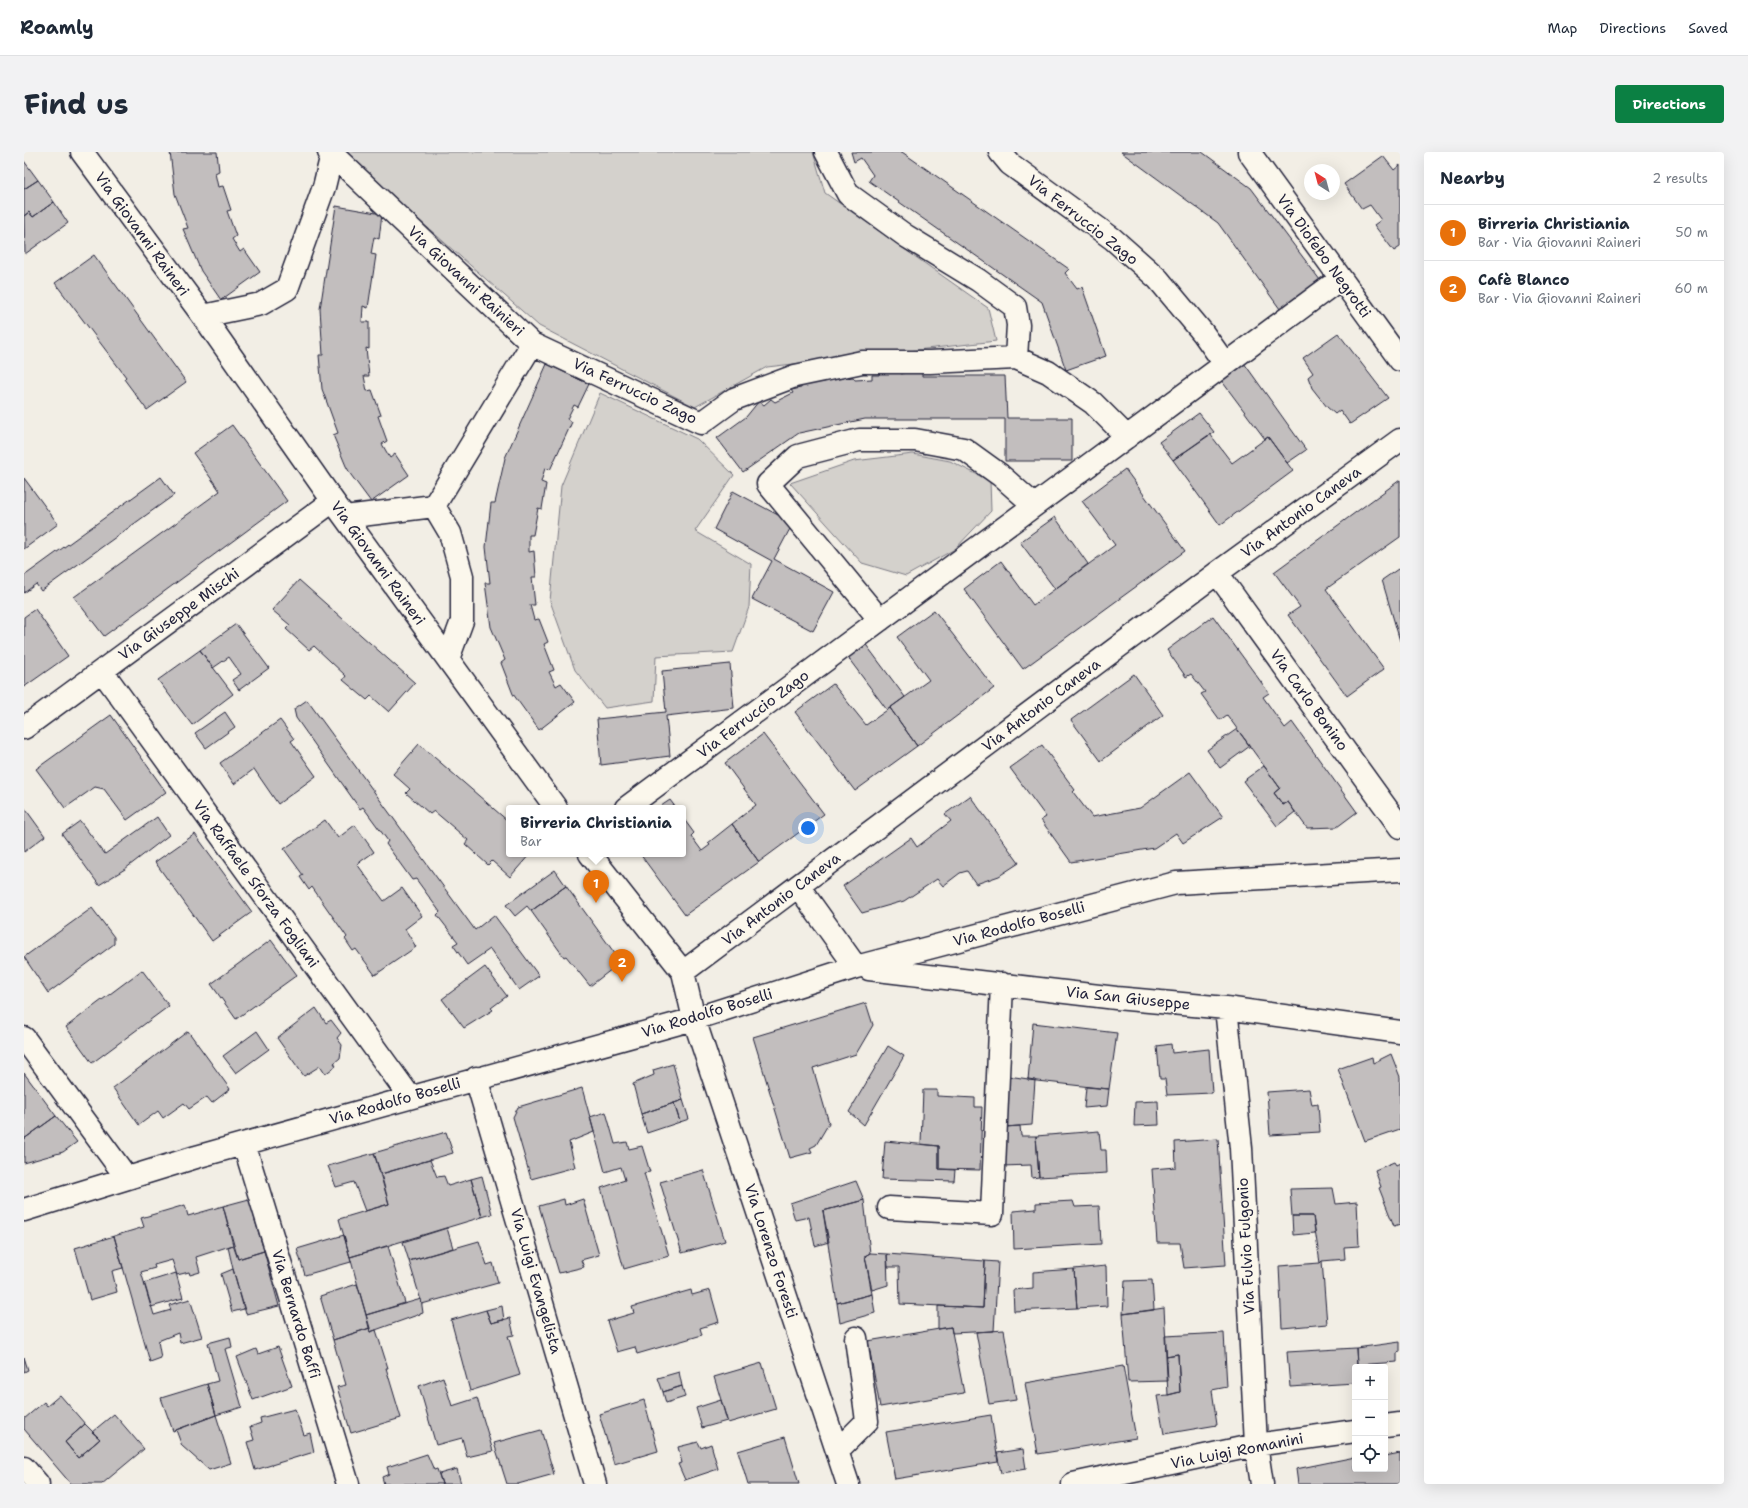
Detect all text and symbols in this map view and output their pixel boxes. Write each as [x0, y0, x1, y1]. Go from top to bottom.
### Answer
text: Roamly [20, 15, 94, 40]
text: Map [1548, 19, 1578, 37]
text: Directions [1600, 19, 1666, 37]
text: Saved [1688, 19, 1728, 37]
text: Find us [24, 85, 129, 123]
button: Directions [1615, 85, 1724, 123]
north arrow [1304, 164, 1340, 200]
text: Nearby [1440, 167, 1505, 189]
street label: Via Giovanni Raineri [90, 168, 194, 300]
text: 2 results [1652, 170, 1708, 187]
street label: Via Ferruccio Zago [1024, 171, 1142, 269]
street label: Via Diofebo Negrotti [1272, 190, 1376, 322]
text: Birreria Christiania [1478, 214, 1630, 234]
street label: Via Giovanni Rainieri [403, 222, 529, 340]
text: 1 [1450, 224, 1456, 241]
text: 50 m [1675, 224, 1708, 241]
text: Bar · Via Giovanni Raineri [1478, 234, 1641, 251]
text: Cafè Blanco [1478, 270, 1569, 290]
text: 2 [1448, 280, 1458, 297]
text: 60 m [1675, 280, 1708, 297]
text: Bar · Via Giovanni Raineri [1478, 290, 1641, 307]
street label: Via Ferruccio Zago [570, 353, 700, 429]
street label: Via Antonio Caneva [1237, 461, 1365, 562]
street label: Via Giovanni Raineri [326, 497, 430, 629]
street label: Via Giuseppe Mischi [115, 563, 243, 665]
street label: Via Carlo Bonino [1265, 645, 1353, 755]
street label: Via Antonio Caneva [978, 653, 1105, 756]
street label: Via Ferruccio Zago [693, 665, 813, 763]
street label: Via Raffaele Sforza Fogliani [188, 796, 324, 972]
popup [506, 805, 686, 857]
text: Birreria Christiania [520, 813, 672, 833]
your location [798, 818, 818, 838]
text: Bar [520, 833, 542, 850]
street label: Via Antonio Caneva [718, 847, 845, 950]
pin: 1 [583, 870, 609, 903]
street label: Via Rodolfo Boselli [951, 897, 1087, 951]
pin: 2 [609, 949, 635, 982]
street label: Via San Giuseppe [1065, 982, 1191, 1014]
street label: Via Rodolfo Boselli [639, 984, 775, 1042]
street label: Via Rodolfo Boselli [327, 1073, 463, 1129]
street label: Via Fulvio Fulgonio [1232, 1177, 1260, 1315]
street label: Via Lorenzo Foresti [740, 1181, 802, 1321]
street label: Via Luigi Evangelista [506, 1206, 567, 1357]
street label: Via Bernardo Baffi [267, 1247, 325, 1381]
map controls [1352, 1364, 1388, 1472]
button: + [1352, 1364, 1388, 1400]
button: − [1352, 1400, 1388, 1436]
street label: Via Luigi Romanini [1169, 1428, 1305, 1474]
button: locate [1352, 1436, 1388, 1472]

